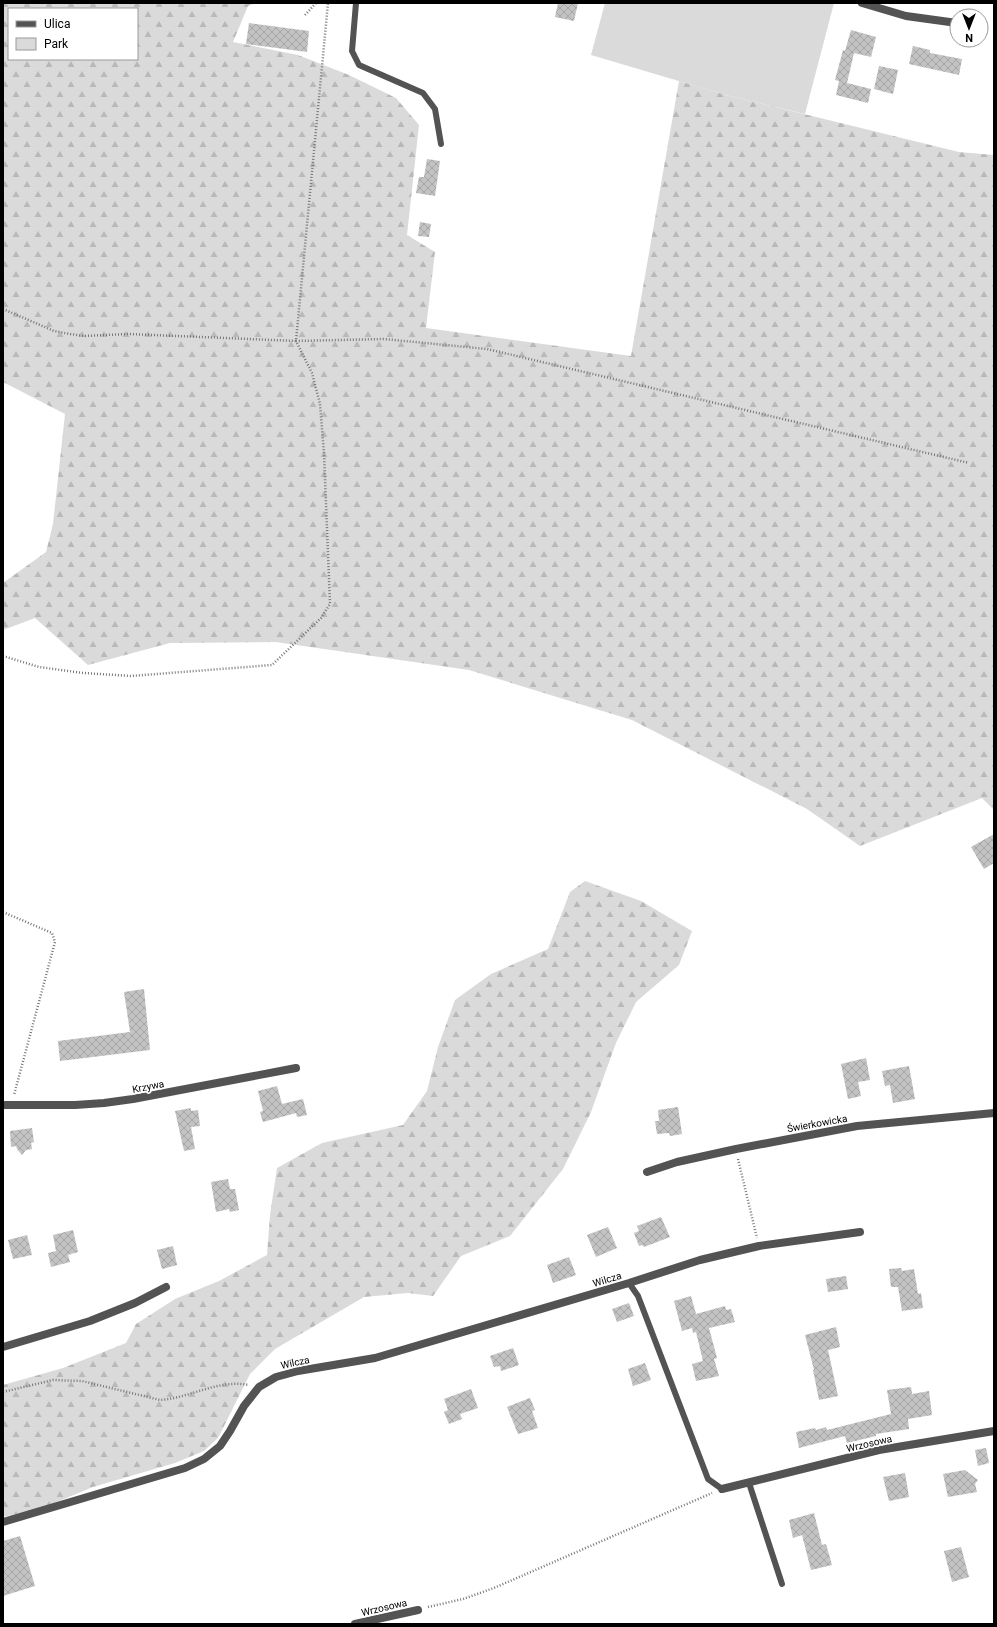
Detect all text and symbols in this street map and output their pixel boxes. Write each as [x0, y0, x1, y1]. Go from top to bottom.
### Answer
legend [8, 8, 138, 60]
north arrow [949, 8, 989, 48]
text: Ulica [44, 17, 70, 31]
text: N [965, 31, 973, 44]
text: Park [44, 37, 69, 51]
street label: Krzywa [131, 1078, 165, 1095]
street label: Świerkowicka [786, 1112, 848, 1134]
street label: Wilcza [591, 1270, 623, 1289]
street label: Wilcza [280, 1354, 311, 1371]
street label: Wrzosowa [845, 1433, 893, 1454]
street label: Wrzosowa [360, 1597, 408, 1618]

